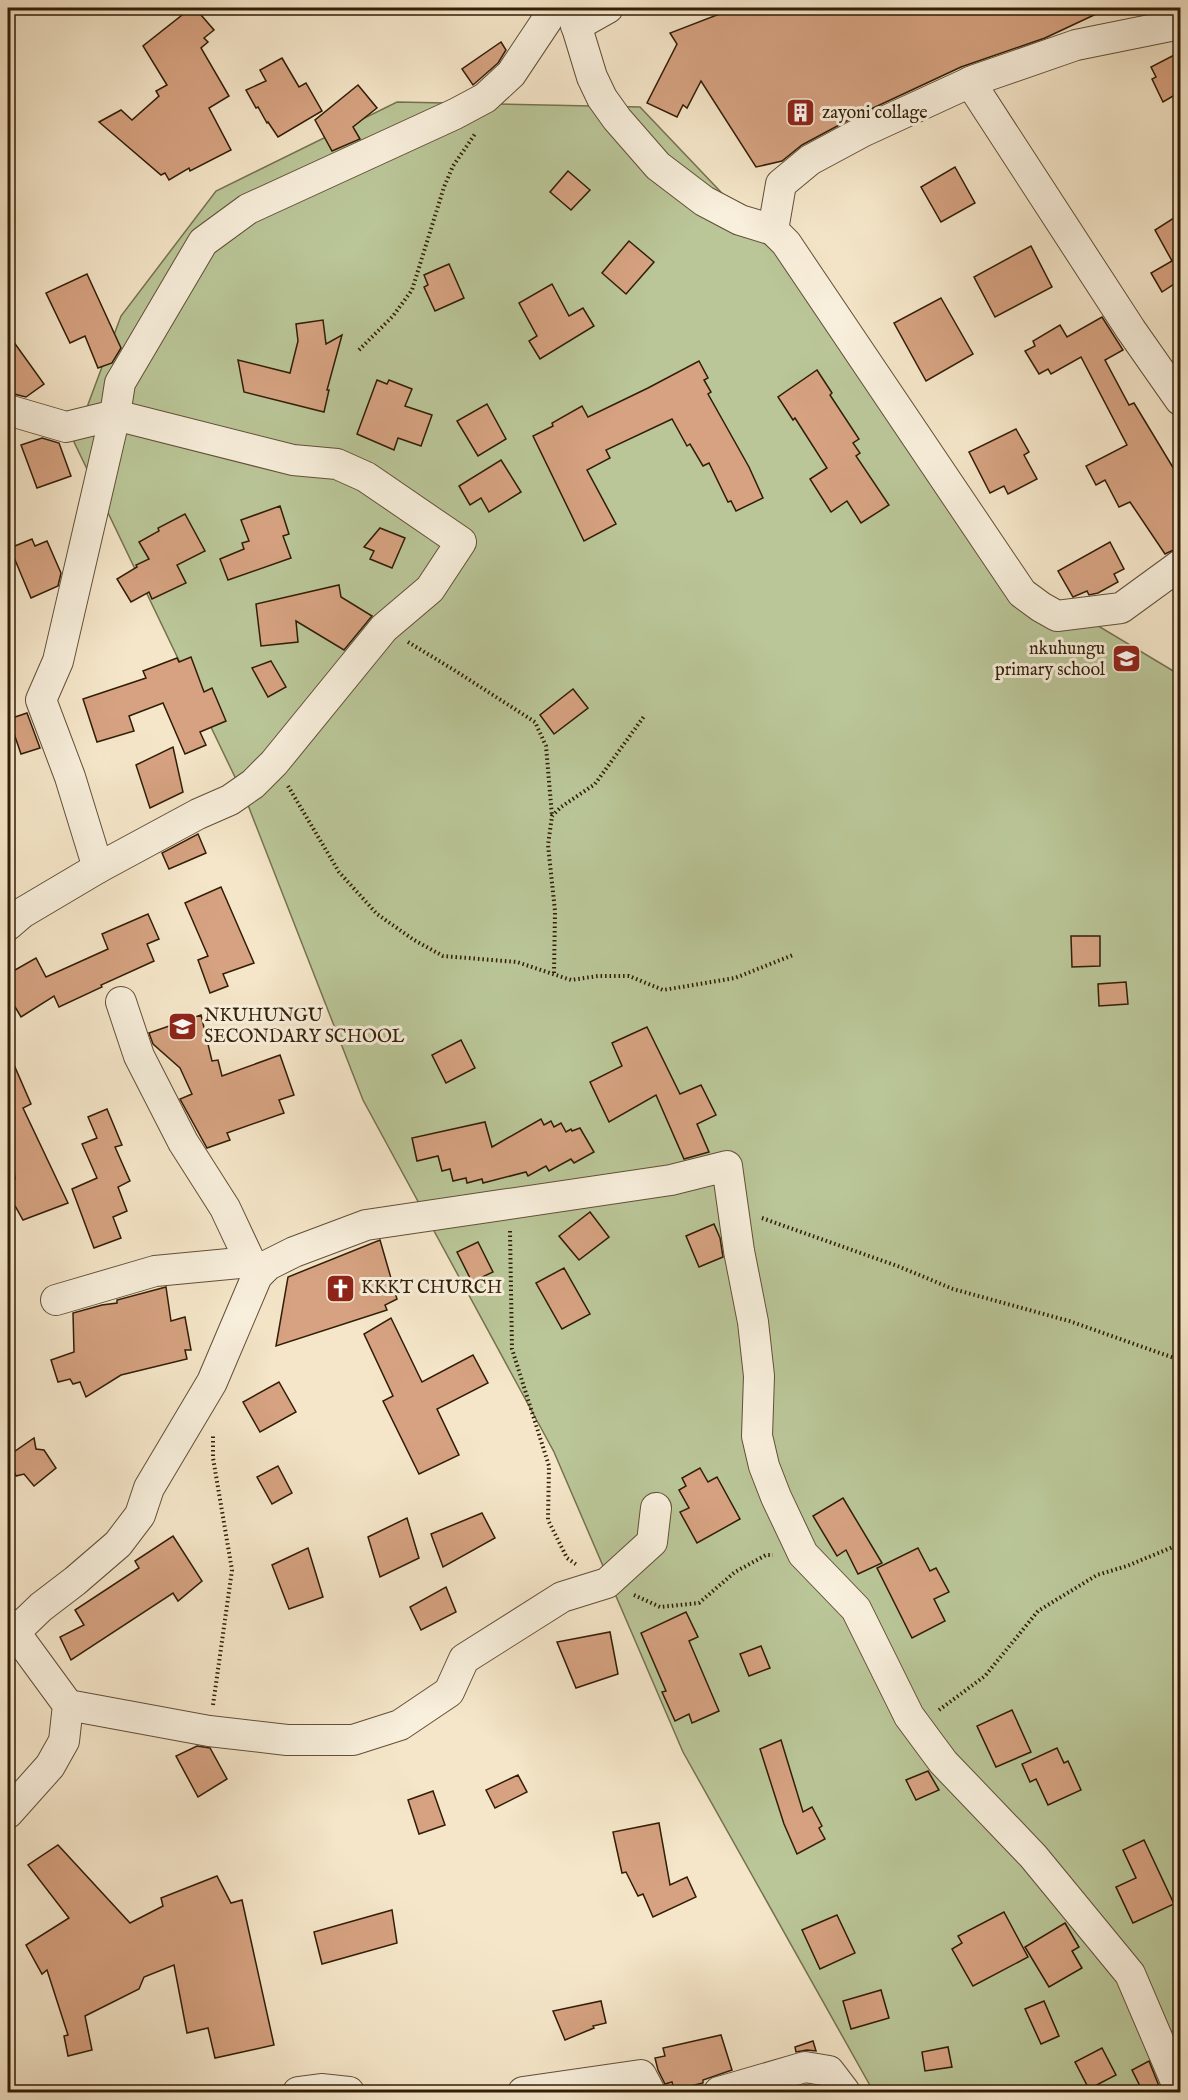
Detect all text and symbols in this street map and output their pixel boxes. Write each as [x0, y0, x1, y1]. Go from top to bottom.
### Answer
building icon: zayoni collage [785, 97, 817, 129]
place label: zayoni collage [822, 102, 927, 125]
place label: nkuhungu primary school [995, 638, 1105, 682]
school or university icon: nkuhungu primary school [1110, 643, 1142, 675]
place label: NKUHUNGU SECONDARY SCHOOL [204, 1005, 405, 1049]
school or university icon: NKUHUNGU SECONDARY SCHOOL [167, 1010, 199, 1042]
church icon: KKKT CHURCH [324, 1272, 356, 1304]
place label: KKKT CHURCH [361, 1277, 502, 1300]

